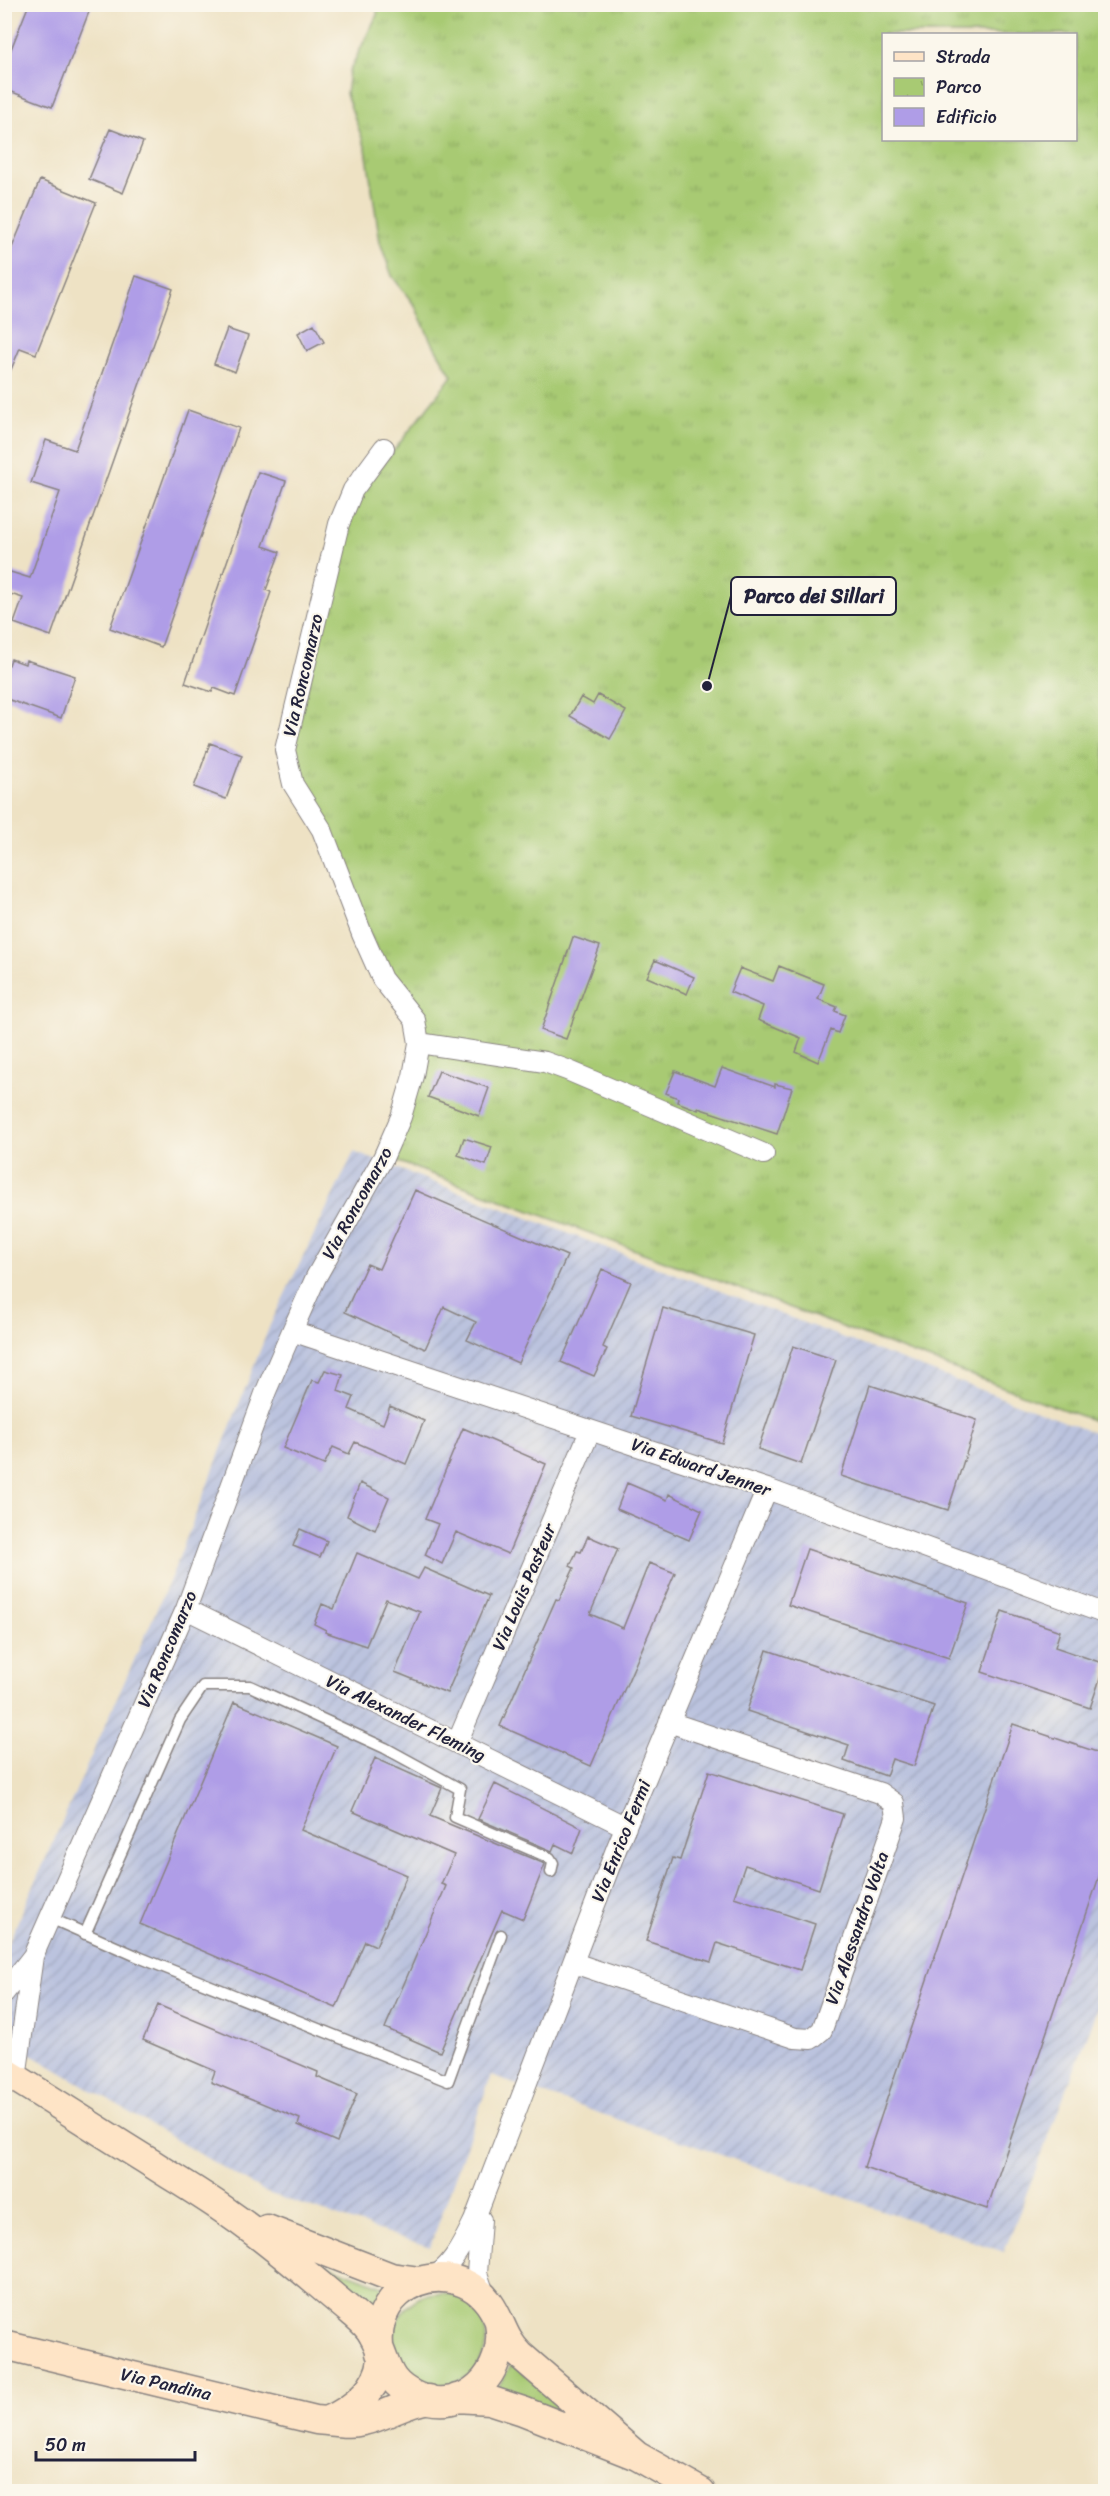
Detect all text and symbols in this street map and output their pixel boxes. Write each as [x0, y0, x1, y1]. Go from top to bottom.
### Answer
legend [882, 33, 1077, 141]
text: Strada [936, 41, 991, 73]
text: Parco [936, 71, 981, 103]
text: Edificio [936, 101, 997, 133]
callout: Parco dei Sillari [731, 577, 896, 615]
text: Parco dei Sillari [744, 579, 885, 614]
street label: Via Roncomarzo [273, 611, 333, 739]
street label: Via Roncomarzo [313, 1141, 401, 1265]
street label: Via Edward Jenner [627, 1428, 777, 1506]
street label: Via Louis Pasteur [483, 1517, 566, 1656]
street label: Via Roncomarzo [128, 1585, 206, 1713]
street label: Via Alexander Fleming [320, 1665, 492, 1771]
street label: Via Enrico Fermi [582, 1774, 660, 1907]
street label: Via Alessandro Volta [816, 1847, 898, 2009]
street label: Via Pandina [118, 2358, 215, 2410]
scale bar [36, 2424, 195, 2462]
text: 50 m [45, 2429, 86, 2461]

